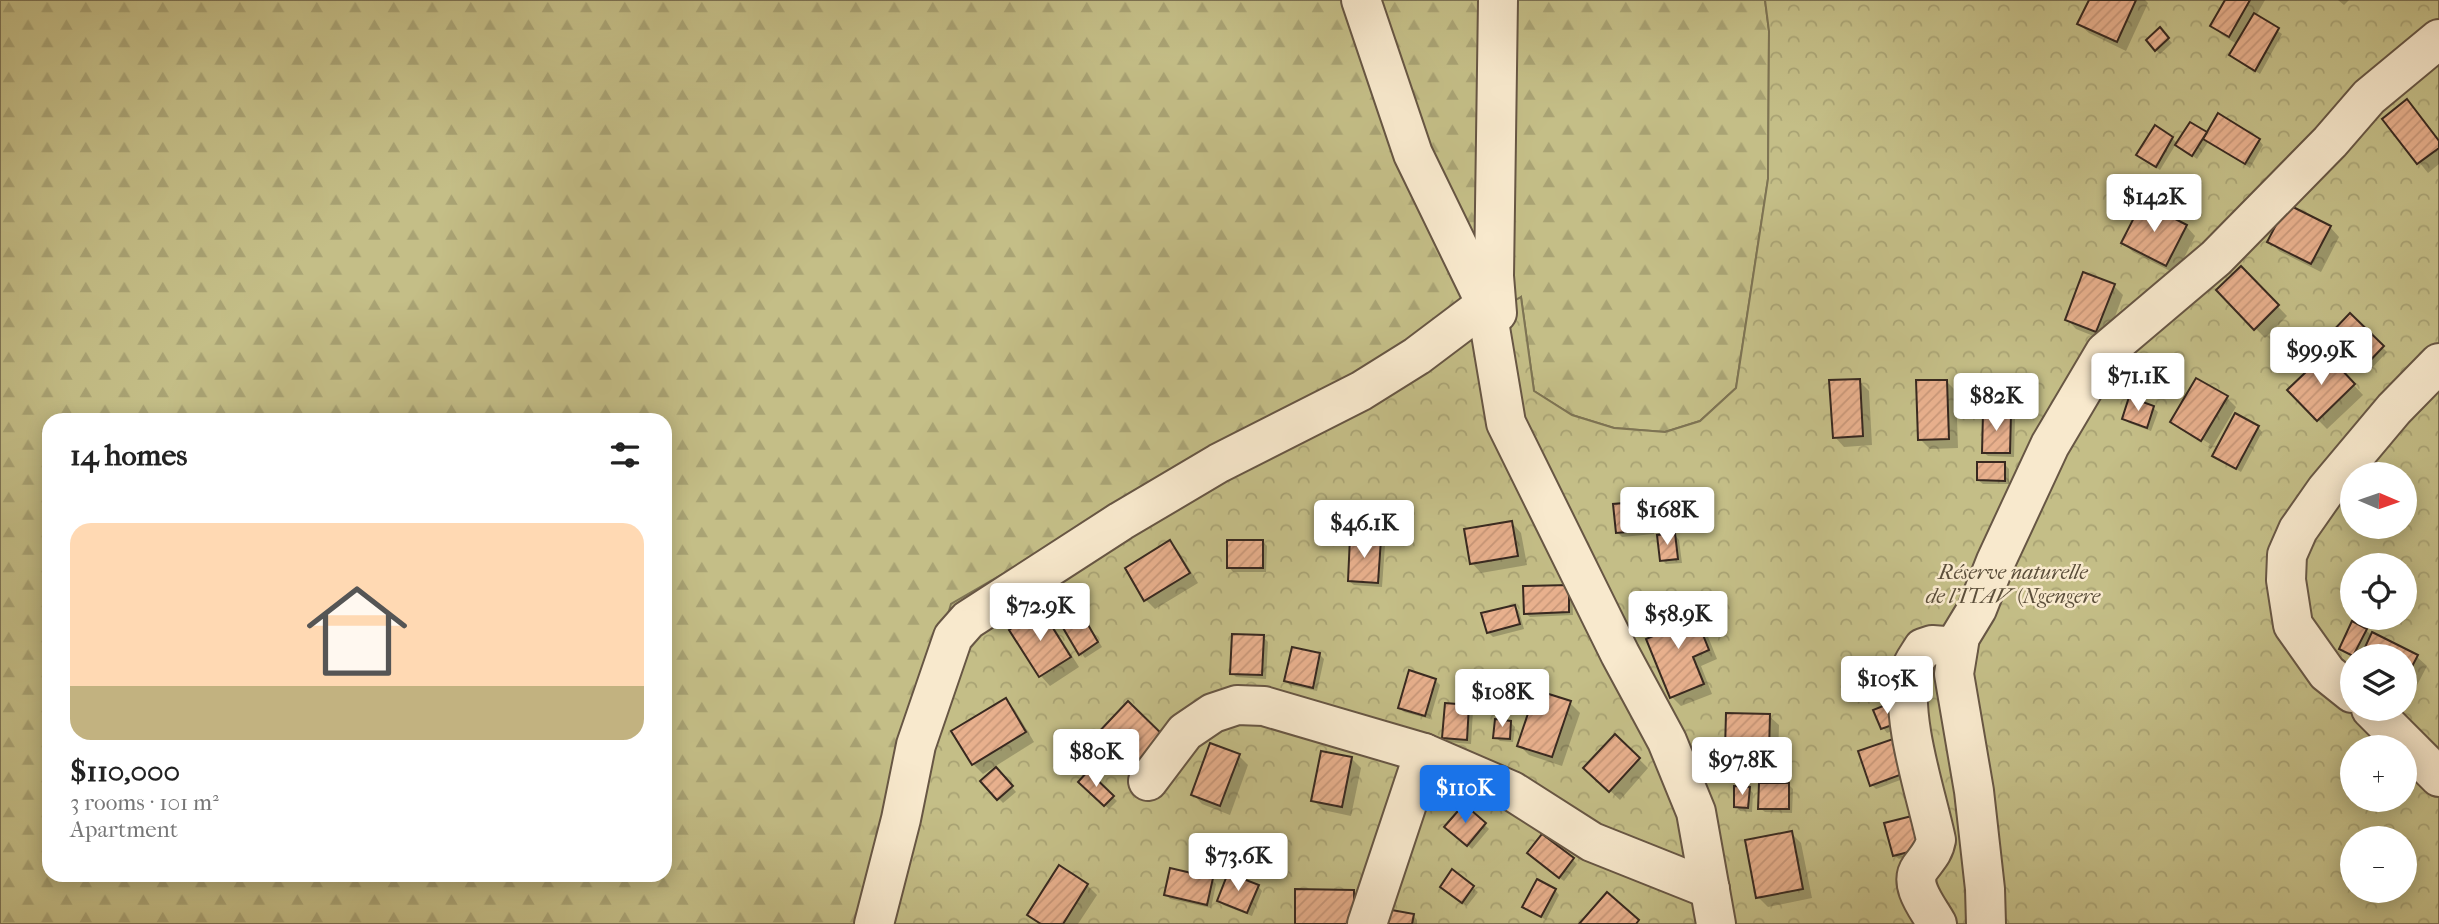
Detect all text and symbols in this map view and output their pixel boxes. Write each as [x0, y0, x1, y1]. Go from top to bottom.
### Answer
pin: $142K [2105, 174, 2203, 234]
text: $142K [2123, 183, 2186, 210]
pin: $99.9K [2264, 328, 2378, 387]
text: $99.9K [2286, 336, 2356, 363]
pin: $71.1K [2081, 354, 2195, 413]
text: $71.1K [2107, 362, 2169, 389]
pin: $82K [1955, 374, 2037, 433]
text: $82K [1970, 382, 2022, 409]
icon: filters [606, 436, 644, 474]
text: 14 homes [70, 438, 187, 473]
north arrow [2340, 462, 2417, 539]
map controls [2340, 462, 2417, 903]
pin: $168K [1618, 488, 1716, 547]
text: $168K [1636, 496, 1698, 523]
pin: $46.1K [1307, 500, 1421, 560]
text: $46.1K [1330, 509, 1398, 536]
button: locate [2340, 553, 2417, 630]
park label: Réserve naturelle de l'ITAV (Ngengere [1926, 560, 2101, 608]
icon: home [294, 568, 420, 694]
pin: $72.9K [983, 584, 1097, 643]
text: $72.9K [1006, 592, 1074, 619]
pin: $58.9K [1621, 592, 1735, 651]
text: $58.9K [1644, 600, 1712, 627]
button: layers [2340, 644, 2417, 721]
pin: $105K [1838, 656, 1936, 716]
text: $105K [1857, 665, 1917, 692]
pin: $108K [1453, 670, 1551, 729]
text: $108K [1471, 678, 1533, 705]
pin: $80K [1055, 730, 1137, 789]
button: + [2340, 735, 2417, 812]
text: $80K [1069, 738, 1123, 765]
pin: $97.8K [1685, 738, 1799, 797]
text: $97.8K [1708, 746, 1776, 773]
text: $110,000 [70, 754, 180, 789]
pin: $110K [1416, 766, 1514, 825]
text: $110K [1436, 774, 1494, 801]
text: 3 rooms · 101 m² [70, 789, 219, 816]
text: Apartment [70, 816, 178, 843]
button: − [2340, 826, 2417, 903]
pin: $73.6K [1181, 834, 1295, 893]
text: $73.6K [1205, 842, 1271, 869]

